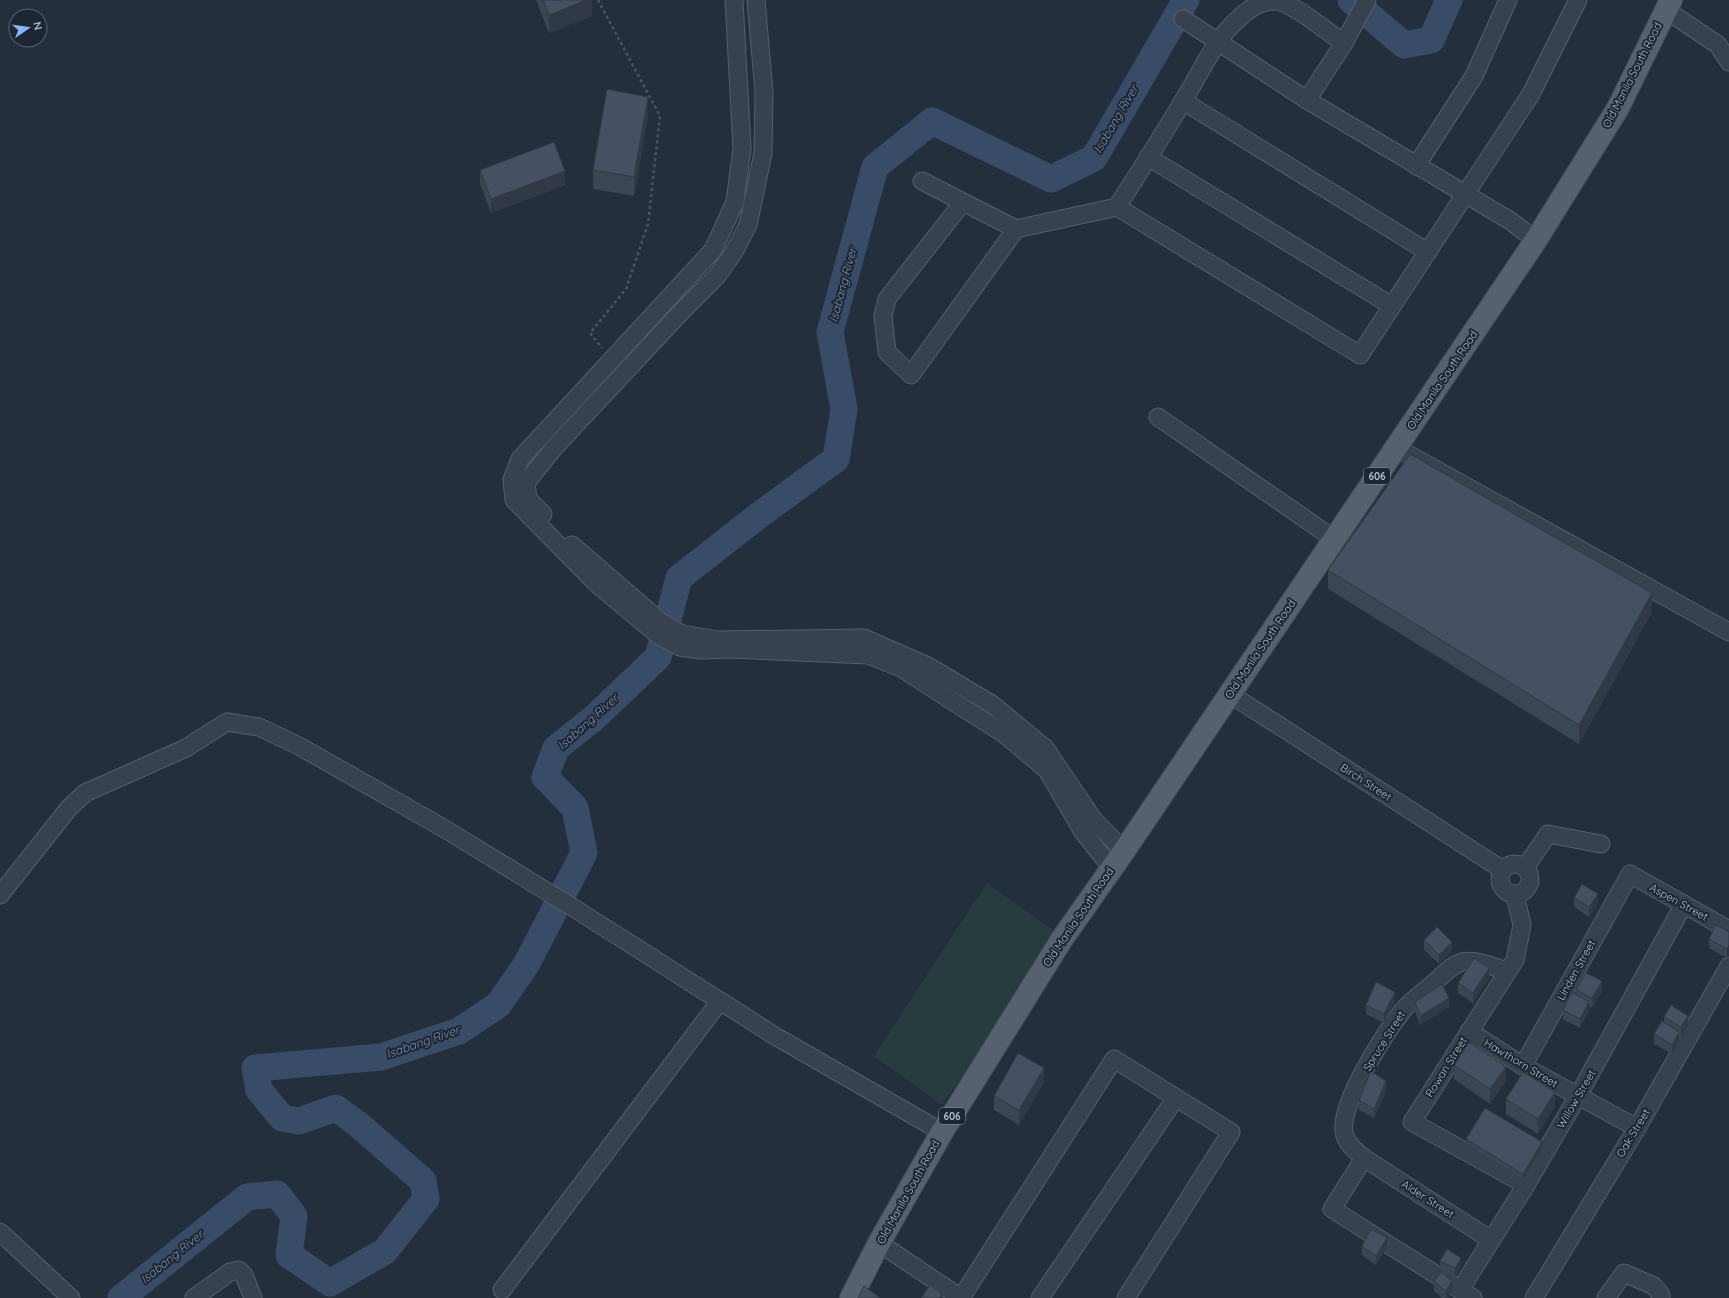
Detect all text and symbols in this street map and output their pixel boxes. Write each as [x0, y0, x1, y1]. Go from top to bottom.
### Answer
north arrow [8, 8, 48, 48]
text: N [30, 20, 45, 31]
street label: Old Manila South Road [1599, 20, 1665, 130]
water label: Isabang River [1090, 81, 1142, 156]
water label: Isabang River [825, 245, 860, 324]
street label: Old Manila South Road [1404, 328, 1480, 432]
road number: 606 [1364, 468, 1390, 484]
street label: Old Manila South Road [1222, 597, 1298, 701]
water label: Isabang River [554, 690, 622, 753]
street label: Birch Street [1338, 760, 1395, 804]
street label: Old Manila South Road [1040, 865, 1116, 969]
street label: Aspen Street [1647, 880, 1711, 924]
street label: Linden Street [1554, 937, 1598, 1003]
street label: Spruce Street [1360, 1008, 1408, 1074]
water label: Isabang River [384, 1022, 463, 1061]
street label: Rowan Street [1422, 1034, 1470, 1100]
street label: Hawthorn Street [1482, 1035, 1561, 1091]
street label: Willow Street [1553, 1067, 1599, 1131]
street label: Oak Street [1613, 1106, 1653, 1160]
road number: 606 [939, 1108, 965, 1124]
street label: Old Manila South Road [874, 1138, 942, 1246]
street label: Alder Street [1399, 1177, 1457, 1221]
water label: Isabang River [137, 1226, 207, 1287]

